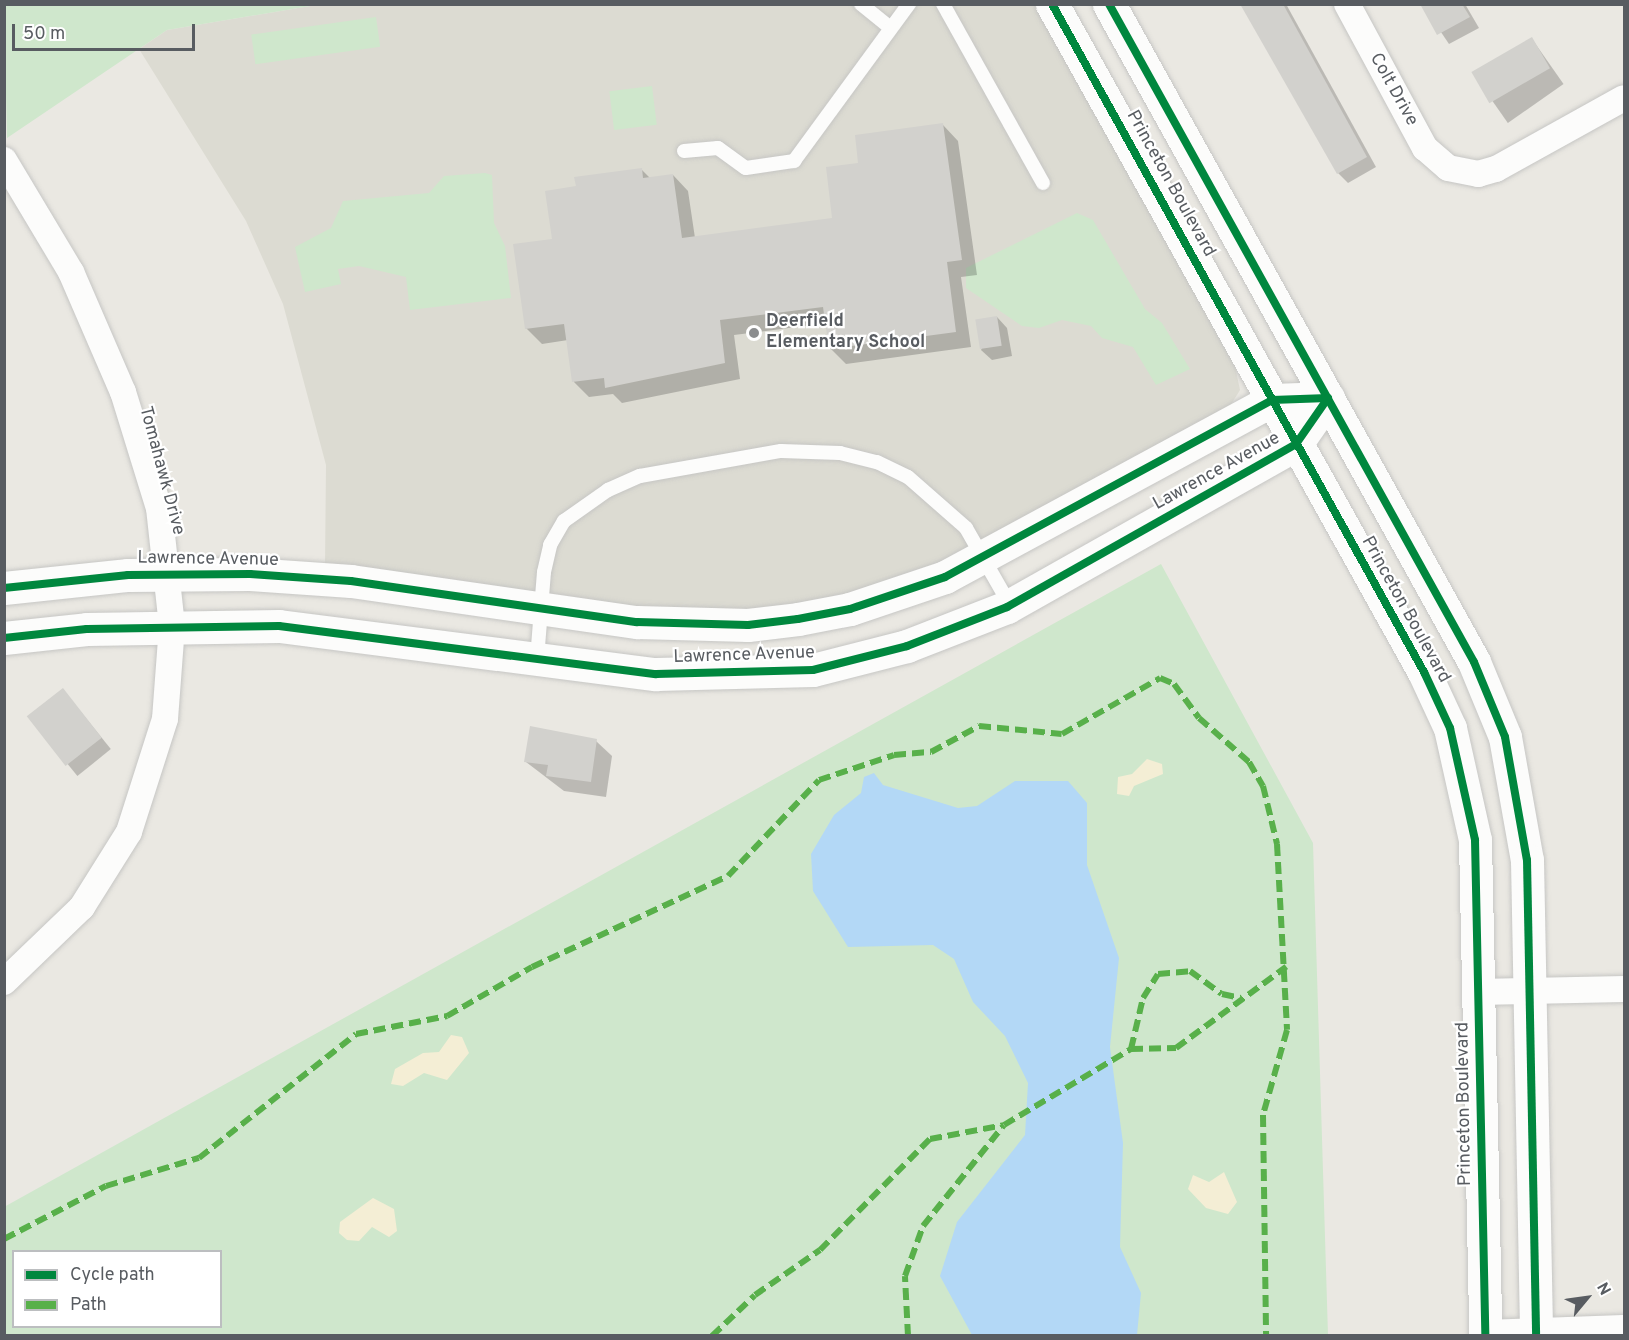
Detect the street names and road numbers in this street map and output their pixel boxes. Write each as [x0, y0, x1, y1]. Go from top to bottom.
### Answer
street label: Colt Drive [1364, 50, 1422, 130]
street label: Princeton Boulevard [1121, 107, 1219, 261]
street label: Tomahawk Drive [133, 404, 189, 538]
street label: Lawrence Avenue [1150, 428, 1284, 516]
street label: Princeton Boulevard [1356, 533, 1454, 687]
street label: Lawrence Avenue [137, 548, 279, 572]
street label: Lawrence Avenue [673, 643, 815, 669]
street label: Princeton Boulevard [1453, 1022, 1477, 1186]

